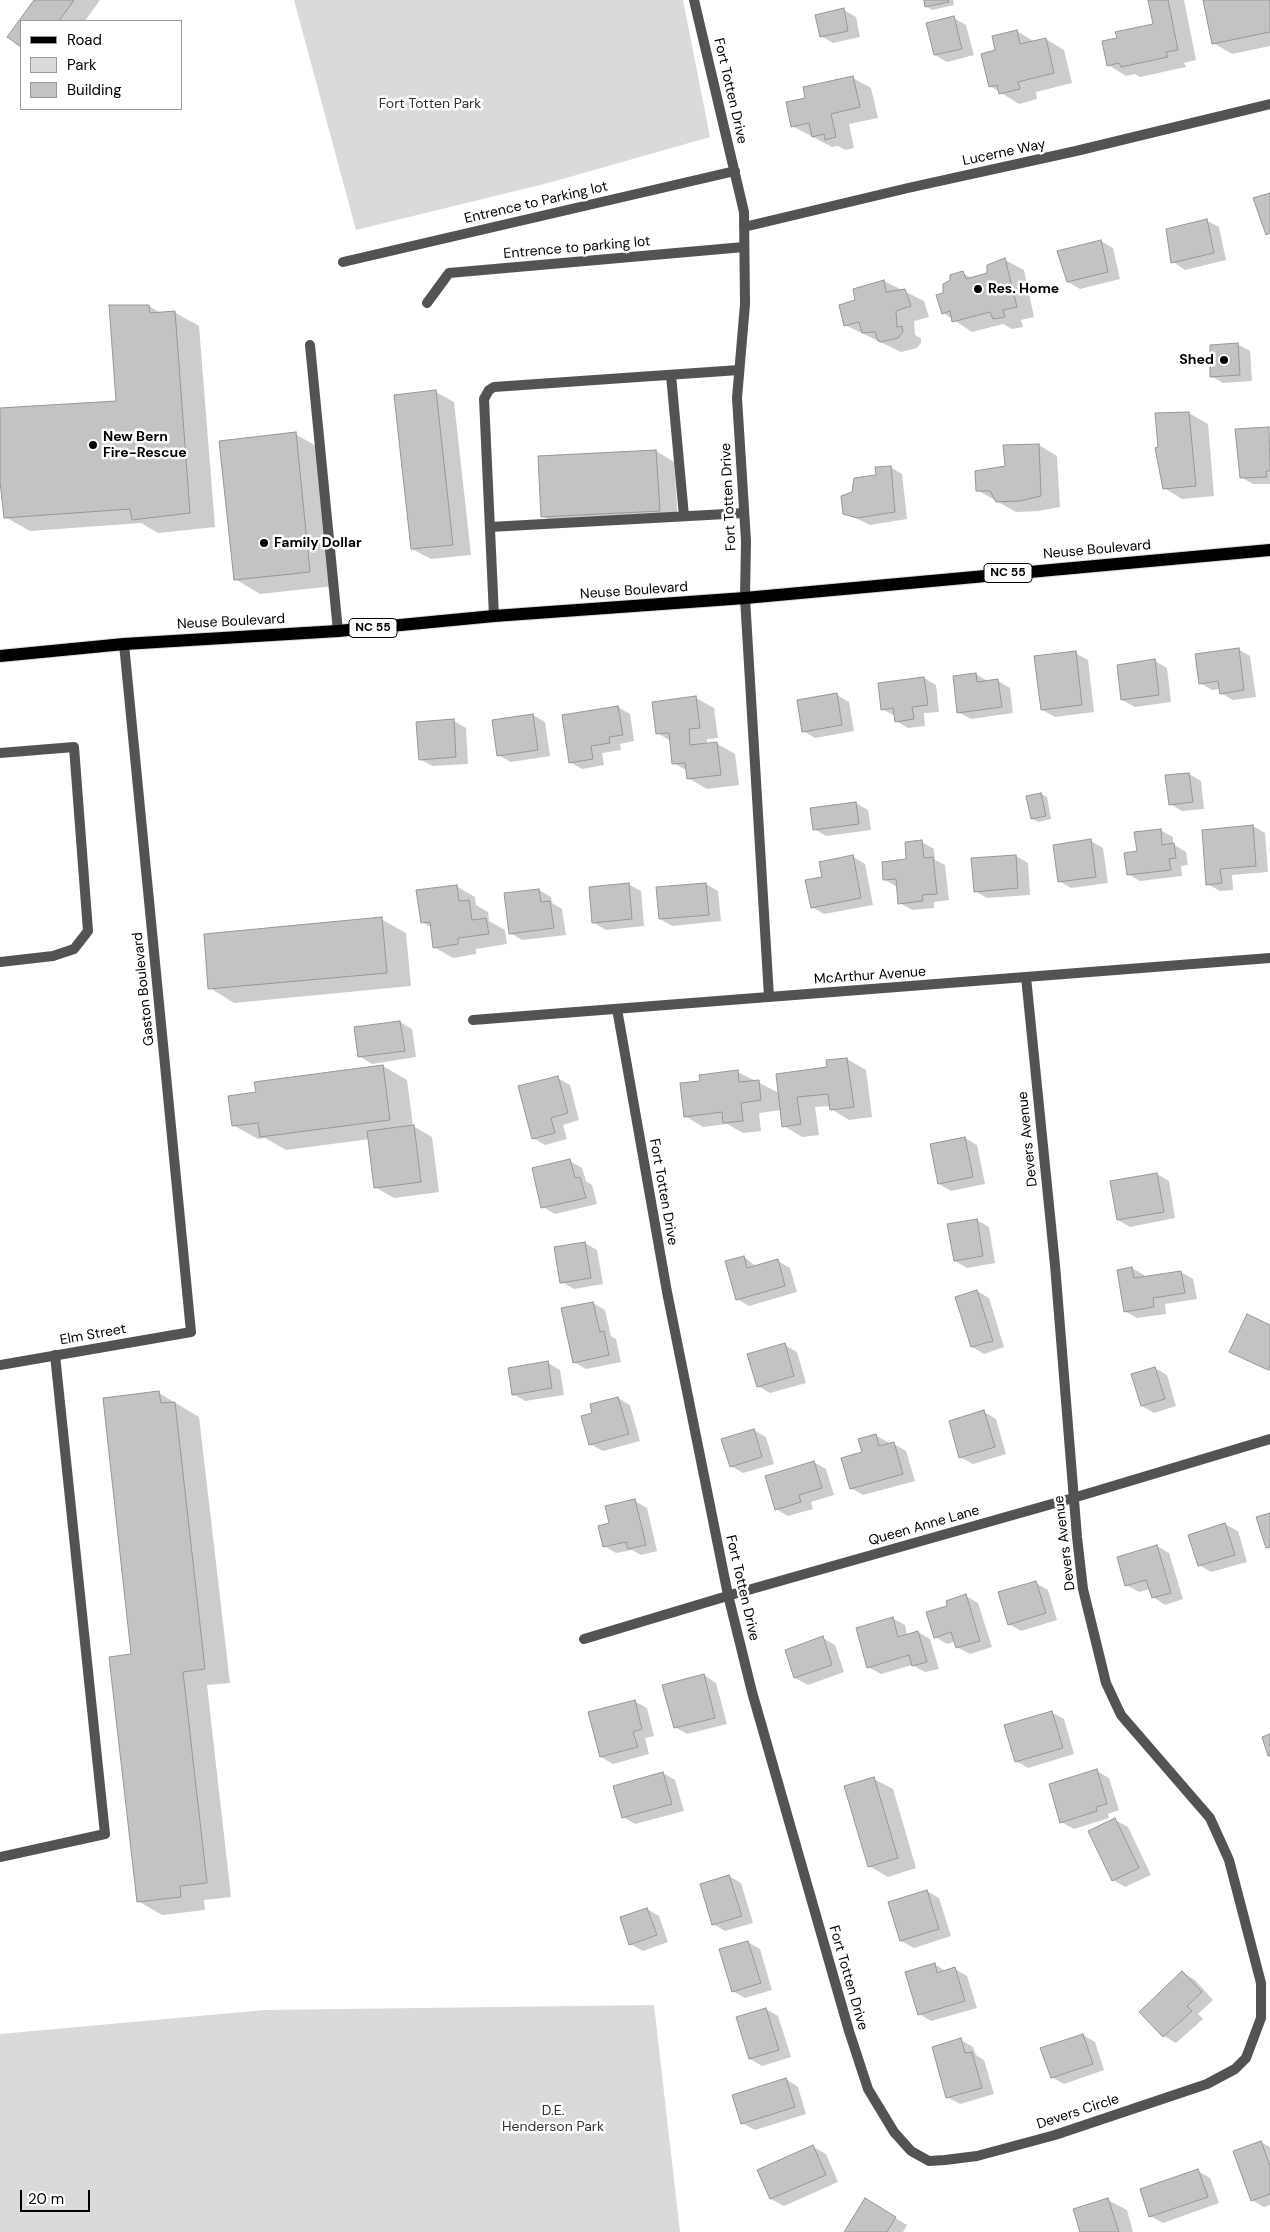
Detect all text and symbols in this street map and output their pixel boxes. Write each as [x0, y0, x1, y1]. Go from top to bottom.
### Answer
legend [20, 20, 182, 110]
text: Road [67, 30, 102, 50]
street label: Fort Totten Drive [710, 36, 750, 146]
text: Park [67, 55, 97, 75]
text: Building [67, 80, 122, 100]
park label: Fort Totten Park [379, 96, 481, 112]
street label: Lucerne Way [961, 136, 1047, 170]
street label: Entrence to Parking lot [463, 178, 609, 228]
street label: Entrence to parking lot [503, 233, 651, 263]
place label: Res. Home [988, 281, 1059, 297]
marker: Res. Home [972, 283, 984, 295]
place label: Shed [1179, 352, 1214, 368]
marker: Shed [1218, 354, 1230, 366]
place label: New Bern Fire-Rescue [103, 429, 187, 462]
marker: New Bern Fire-Rescue [87, 439, 99, 451]
street label: Fort Totten Drive [718, 443, 740, 551]
place label: Family Dollar [274, 535, 362, 551]
marker: Family Dollar [258, 537, 270, 549]
street label: Neuse Boulevard [1042, 537, 1152, 563]
road number: NC 55 [984, 564, 1032, 582]
street label: Neuse Boulevard [579, 579, 689, 603]
street label: Neuse Boulevard [177, 611, 285, 633]
road number: NC 55 [349, 618, 397, 638]
street label: Gaston Boulevard [130, 931, 158, 1047]
street label: McArthur Avenue [813, 964, 927, 988]
street label: Devers Avenue [1015, 1090, 1041, 1188]
street label: Fort Totten Drive [645, 1137, 681, 1247]
street label: Elm Street [59, 1321, 127, 1349]
street label: Devers Avenue [1051, 1494, 1079, 1592]
street label: Queen Anne Lane [867, 1502, 981, 1550]
street label: Fort Totten Drive [722, 1533, 762, 1643]
street label: Fort Totten Drive [825, 1924, 871, 2032]
street label: Devers Circle [1035, 2091, 1121, 2133]
park label: D.E. Henderson Park [502, 2103, 604, 2136]
scale bar [22, 2180, 92, 2212]
text: 20 m [28, 2189, 64, 2209]

